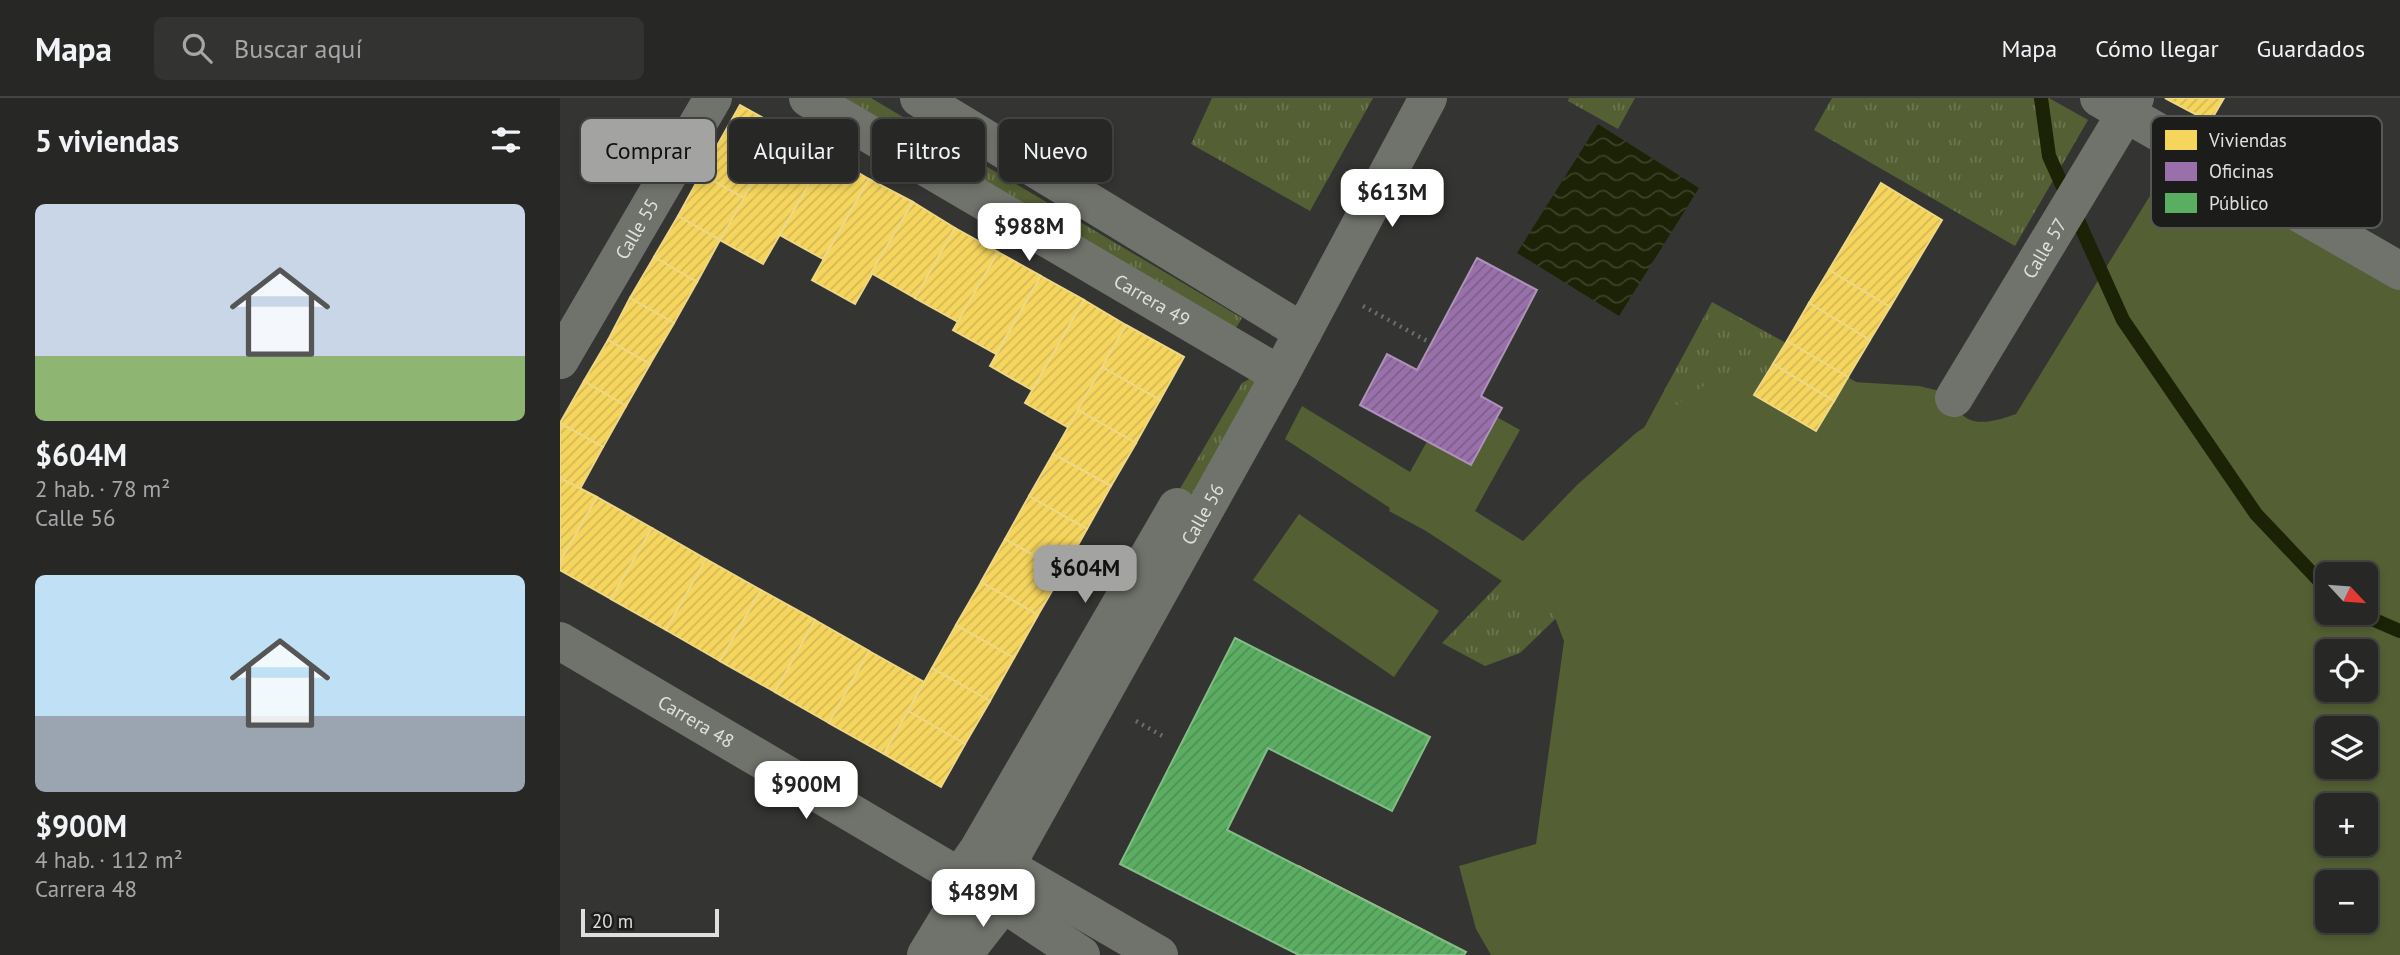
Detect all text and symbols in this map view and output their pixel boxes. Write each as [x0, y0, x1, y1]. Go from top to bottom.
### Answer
search box [154, 17, 644, 80]
text: Mapa [35, 27, 112, 70]
icon: search [178, 29, 216, 67]
text: Buscar aquí [234, 32, 362, 65]
text: Mapa [2001, 33, 2057, 64]
text: Cómo llegar [2095, 33, 2219, 64]
text: Guardados [2257, 33, 2365, 64]
legend [2151, 116, 2382, 228]
chip: Comprar [581, 119, 715, 182]
chip: Alquilar [729, 119, 858, 182]
chip: Filtros [872, 119, 985, 182]
chip: Nuevo [999, 119, 1112, 182]
text: 5 viviendas [35, 121, 179, 160]
icon: filters [487, 121, 525, 159]
text: Viviendas [2208, 128, 2287, 152]
text: Oficinas [2209, 159, 2274, 183]
pin: $613M [1343, 170, 1441, 229]
text: $613M [1357, 177, 1427, 206]
text: Público [2209, 191, 2268, 215]
street label: Calle 55 [610, 194, 664, 264]
pin: $988M [980, 204, 1078, 263]
text: $988M [994, 211, 1064, 240]
street label: Calle 57 [2017, 213, 2072, 283]
icon: home [217, 249, 343, 375]
street label: Carrera 49 [1110, 268, 1195, 332]
text: $604M [35, 435, 127, 474]
text: 2 hab. · 78 m² [35, 474, 170, 503]
street label: Calle 56 [1176, 479, 1229, 549]
text: Calle 56 [35, 503, 115, 532]
pin: $604M [1036, 546, 1134, 605]
text: $604M [1050, 553, 1120, 582]
north arrow [2315, 562, 2378, 625]
map controls [2315, 562, 2378, 933]
icon: home [217, 620, 343, 746]
button: locate [2315, 639, 2378, 702]
street label: Carrera 48 [654, 690, 738, 753]
button: layers [2315, 716, 2378, 779]
pin: $900M [757, 762, 855, 821]
text: $900M [771, 769, 841, 798]
button: + [2315, 793, 2378, 856]
text: $900M [35, 806, 127, 845]
text: 4 hab. · 112 m² [35, 845, 183, 874]
pin: $489M [934, 870, 1032, 929]
button: − [2315, 870, 2378, 933]
text: Carrera 48 [35, 874, 137, 903]
text: $489M [948, 877, 1018, 906]
scale bar [581, 906, 719, 938]
text: 20 m [592, 909, 633, 933]

